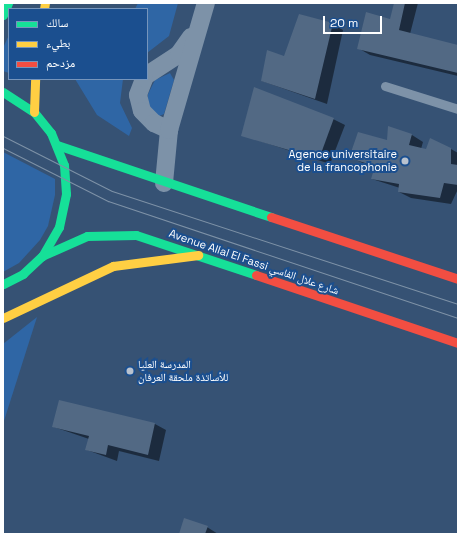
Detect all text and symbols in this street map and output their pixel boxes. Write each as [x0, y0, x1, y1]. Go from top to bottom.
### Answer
legend [8, 8, 148, 80]
scale bar [325, 8, 384, 34]
text: سالك [46, 15, 68, 31]
text: 20 m [330, 15, 358, 31]
text: بطيء [46, 35, 70, 51]
text: مزدحم [46, 55, 75, 71]
place label: Agence universitaire de la francophonie [288, 148, 397, 174]
marker: Agence universitaire de la francophonie [400, 156, 410, 166]
street label: Avenue Allal El Fassi شارع علال الفاسي [167, 227, 341, 297]
place label: المدرسة العليا للأساتذة ملحقة العرفان [138, 358, 228, 384]
marker: المدرسة العليا للأساتذة ملحقة العرفان [125, 366, 135, 376]

